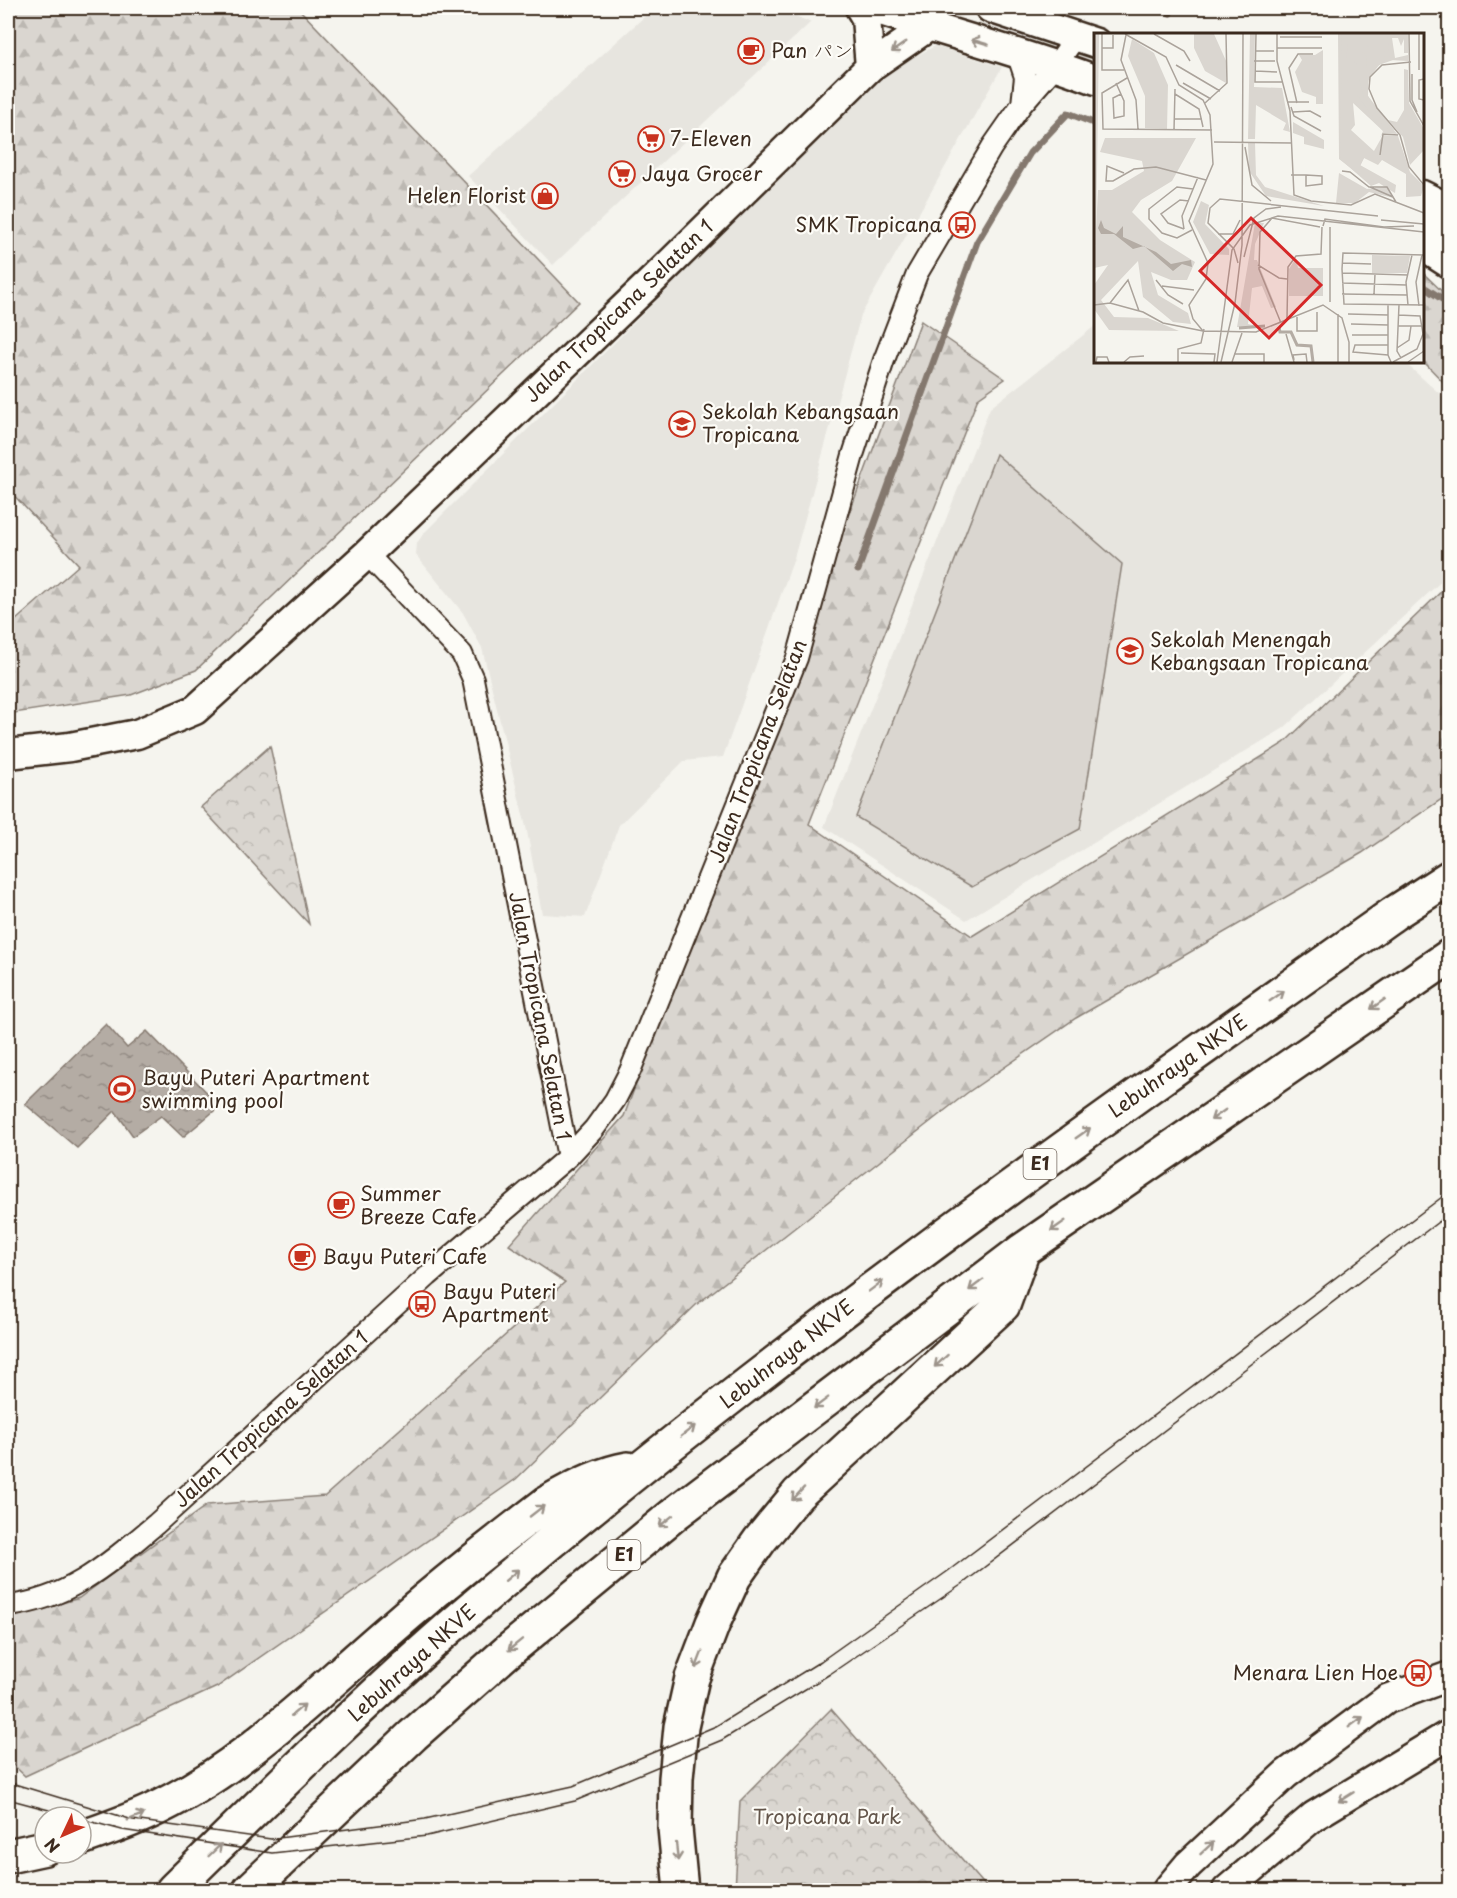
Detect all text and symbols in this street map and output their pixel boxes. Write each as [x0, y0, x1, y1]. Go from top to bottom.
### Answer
inset map [1094, 33, 1424, 363]
place label: Pan パン [771, 35, 853, 65]
cafe icon: Pan パン [736, 36, 766, 66]
one-way arrow [971, 36, 990, 47]
one-way arrow [891, 41, 907, 53]
place label: 7-Eleven [670, 123, 752, 153]
supermarket icon: 7-Eleven [636, 124, 666, 154]
place label: Jaya Grocer [642, 158, 763, 188]
supermarket icon: Jaya Grocer [607, 159, 637, 189]
place label: Helen Florist [407, 180, 526, 210]
shop icon: Helen Florist [530, 181, 560, 211]
place label: SMK Tropicana [796, 209, 942, 239]
bus stop icon: SMK Tropicana [947, 210, 977, 240]
street label: Jalan Tropicana Selatan 1 [517, 212, 720, 409]
place label: Sekolah Kebangsaan Tropicana [702, 396, 899, 449]
school or university icon: Sekolah Kebangsaan Tropicana [667, 409, 697, 439]
place label: Sekolah Menengah Kebangsaan Tropicana [1150, 624, 1369, 677]
street label: Jalan Tropicana Selatan [700, 634, 814, 867]
school or university icon: Sekolah Menengah Kebangsaan Tropicana [1115, 636, 1145, 666]
street label: Jalan Tropicana Selatan 1 [502, 889, 580, 1143]
one-way arrow [1268, 990, 1284, 1002]
one-way arrow [1371, 998, 1387, 1010]
street label: Lebuhraya NKVE [1102, 1006, 1253, 1124]
place label: Bayu Puteri Apartment swimming pool [142, 1062, 370, 1115]
sports icon: Bayu Puteri Apartment swimming pool [107, 1074, 137, 1104]
one-way arrow [1210, 1109, 1227, 1121]
one-way arrow [1075, 1127, 1091, 1139]
road number: E1 [1024, 1149, 1056, 1179]
place label: Summer Breeze Cafe [360, 1178, 477, 1231]
cafe icon: Summer Breeze Cafe [326, 1190, 356, 1220]
one-way arrow [1050, 1220, 1066, 1232]
place label: Bayu Puteri Cafe [322, 1241, 487, 1271]
cafe icon: Bayu Puteri Cafe [287, 1242, 317, 1272]
place label: Bayu Puteri Apartment [442, 1276, 557, 1329]
one-way arrow [969, 1279, 985, 1291]
one-way arrow [868, 1280, 884, 1293]
bus stop icon: Bayu Puteri Apartment [407, 1289, 437, 1319]
street label: Lebuhraya NKVE [713, 1291, 860, 1415]
street label: Jalan Tropicana Selatan 1 [166, 1323, 374, 1514]
one-way arrow [934, 1354, 949, 1368]
one-way arrow [813, 1396, 829, 1409]
one-way arrow [680, 1424, 696, 1437]
one-way arrow [791, 1487, 805, 1502]
one-way arrow [529, 1504, 545, 1517]
one-way arrow [658, 1515, 674, 1528]
road number: E1 [608, 1540, 640, 1570]
one-way arrow [504, 1568, 520, 1581]
street label: Lebuhraya NKVE [341, 1596, 482, 1728]
one-way arrow [508, 1638, 523, 1652]
one-way arrow [693, 1650, 704, 1669]
place label: Menara Lien Hoe [1233, 1657, 1398, 1687]
bus stop icon: Menara Lien Hoe [1403, 1658, 1433, 1688]
one-way arrow [290, 1704, 306, 1717]
one-way arrow [1347, 1716, 1363, 1729]
one-way arrow [1338, 1791, 1355, 1803]
park label: Tropicana Park [753, 1801, 901, 1831]
north arrow [33, 1805, 93, 1865]
one-way arrow [126, 1811, 144, 1822]
text: N [38, 1833, 65, 1859]
one-way arrow [1199, 1840, 1214, 1855]
one-way arrow [672, 1842, 683, 1862]
one-way arrow [207, 1843, 222, 1857]

